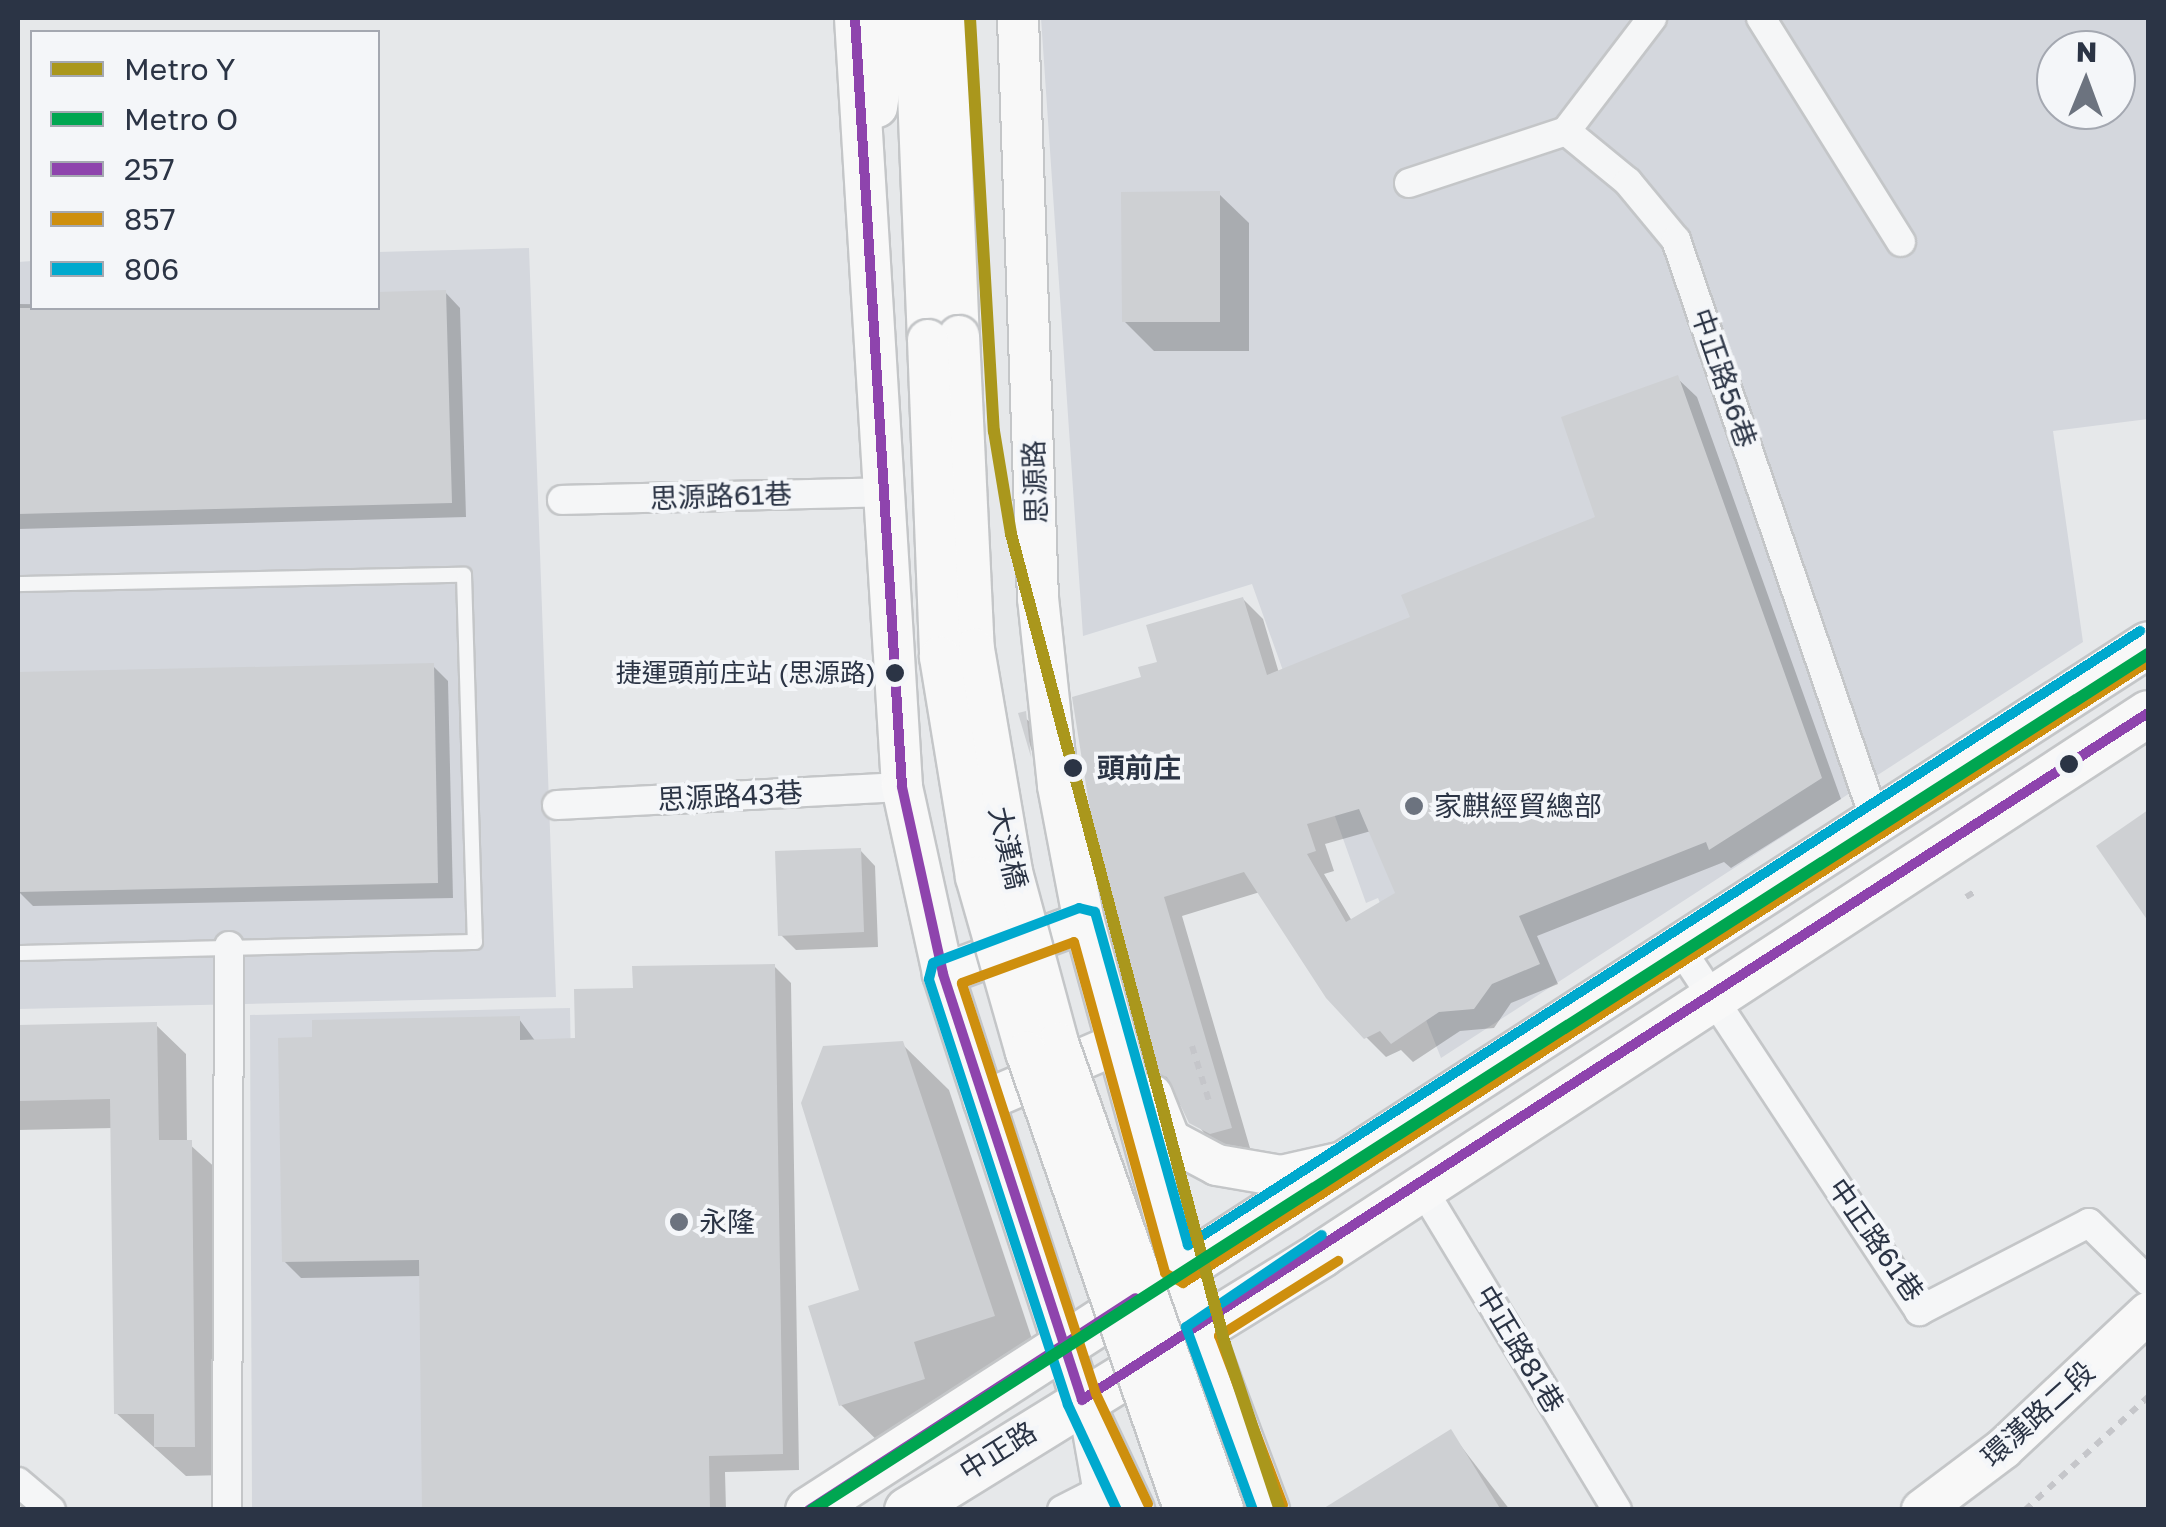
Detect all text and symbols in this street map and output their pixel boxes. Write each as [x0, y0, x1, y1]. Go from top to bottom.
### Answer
legend [30, 30, 380, 310]
north arrow [2036, 30, 2136, 130]
text: N [2076, 35, 2097, 68]
text: Metro Y [124, 51, 235, 87]
text: Metro O [124, 101, 238, 137]
text: 257 [124, 151, 175, 187]
text: 857 [124, 201, 176, 237]
text: 806 [124, 251, 179, 287]
street label: 中正路56巷 [1684, 304, 1764, 452]
street label: 思源路 [1017, 439, 1053, 525]
street label: 思源路61巷 [649, 477, 793, 515]
place label: 捷運頭前庄站 (思源路) [616, 657, 876, 689]
marker: 捷運頭前庄站 (思源路) [885, 663, 905, 683]
place label: 頭前庄 [1097, 751, 1181, 785]
marker: 頭前庄 [1058, 753, 1088, 783]
unlabelled marker [2059, 754, 2079, 774]
street label: 思源路43巷 [656, 775, 804, 817]
place label: 家麒經貿總部 [1434, 789, 1602, 823]
marker: 家麒經貿總部 [1403, 795, 1425, 817]
street label: 大漢橋 [982, 803, 1034, 893]
street label: 中正路61巷 [1821, 1172, 1931, 1308]
place label: 永隆 [699, 1205, 755, 1239]
marker: 永隆 [668, 1211, 690, 1233]
street label: 中正路81巷 [1469, 1279, 1571, 1419]
street label: 環漢路二段 [1975, 1355, 2101, 1473]
street label: 中正路 [953, 1414, 1043, 1488]

